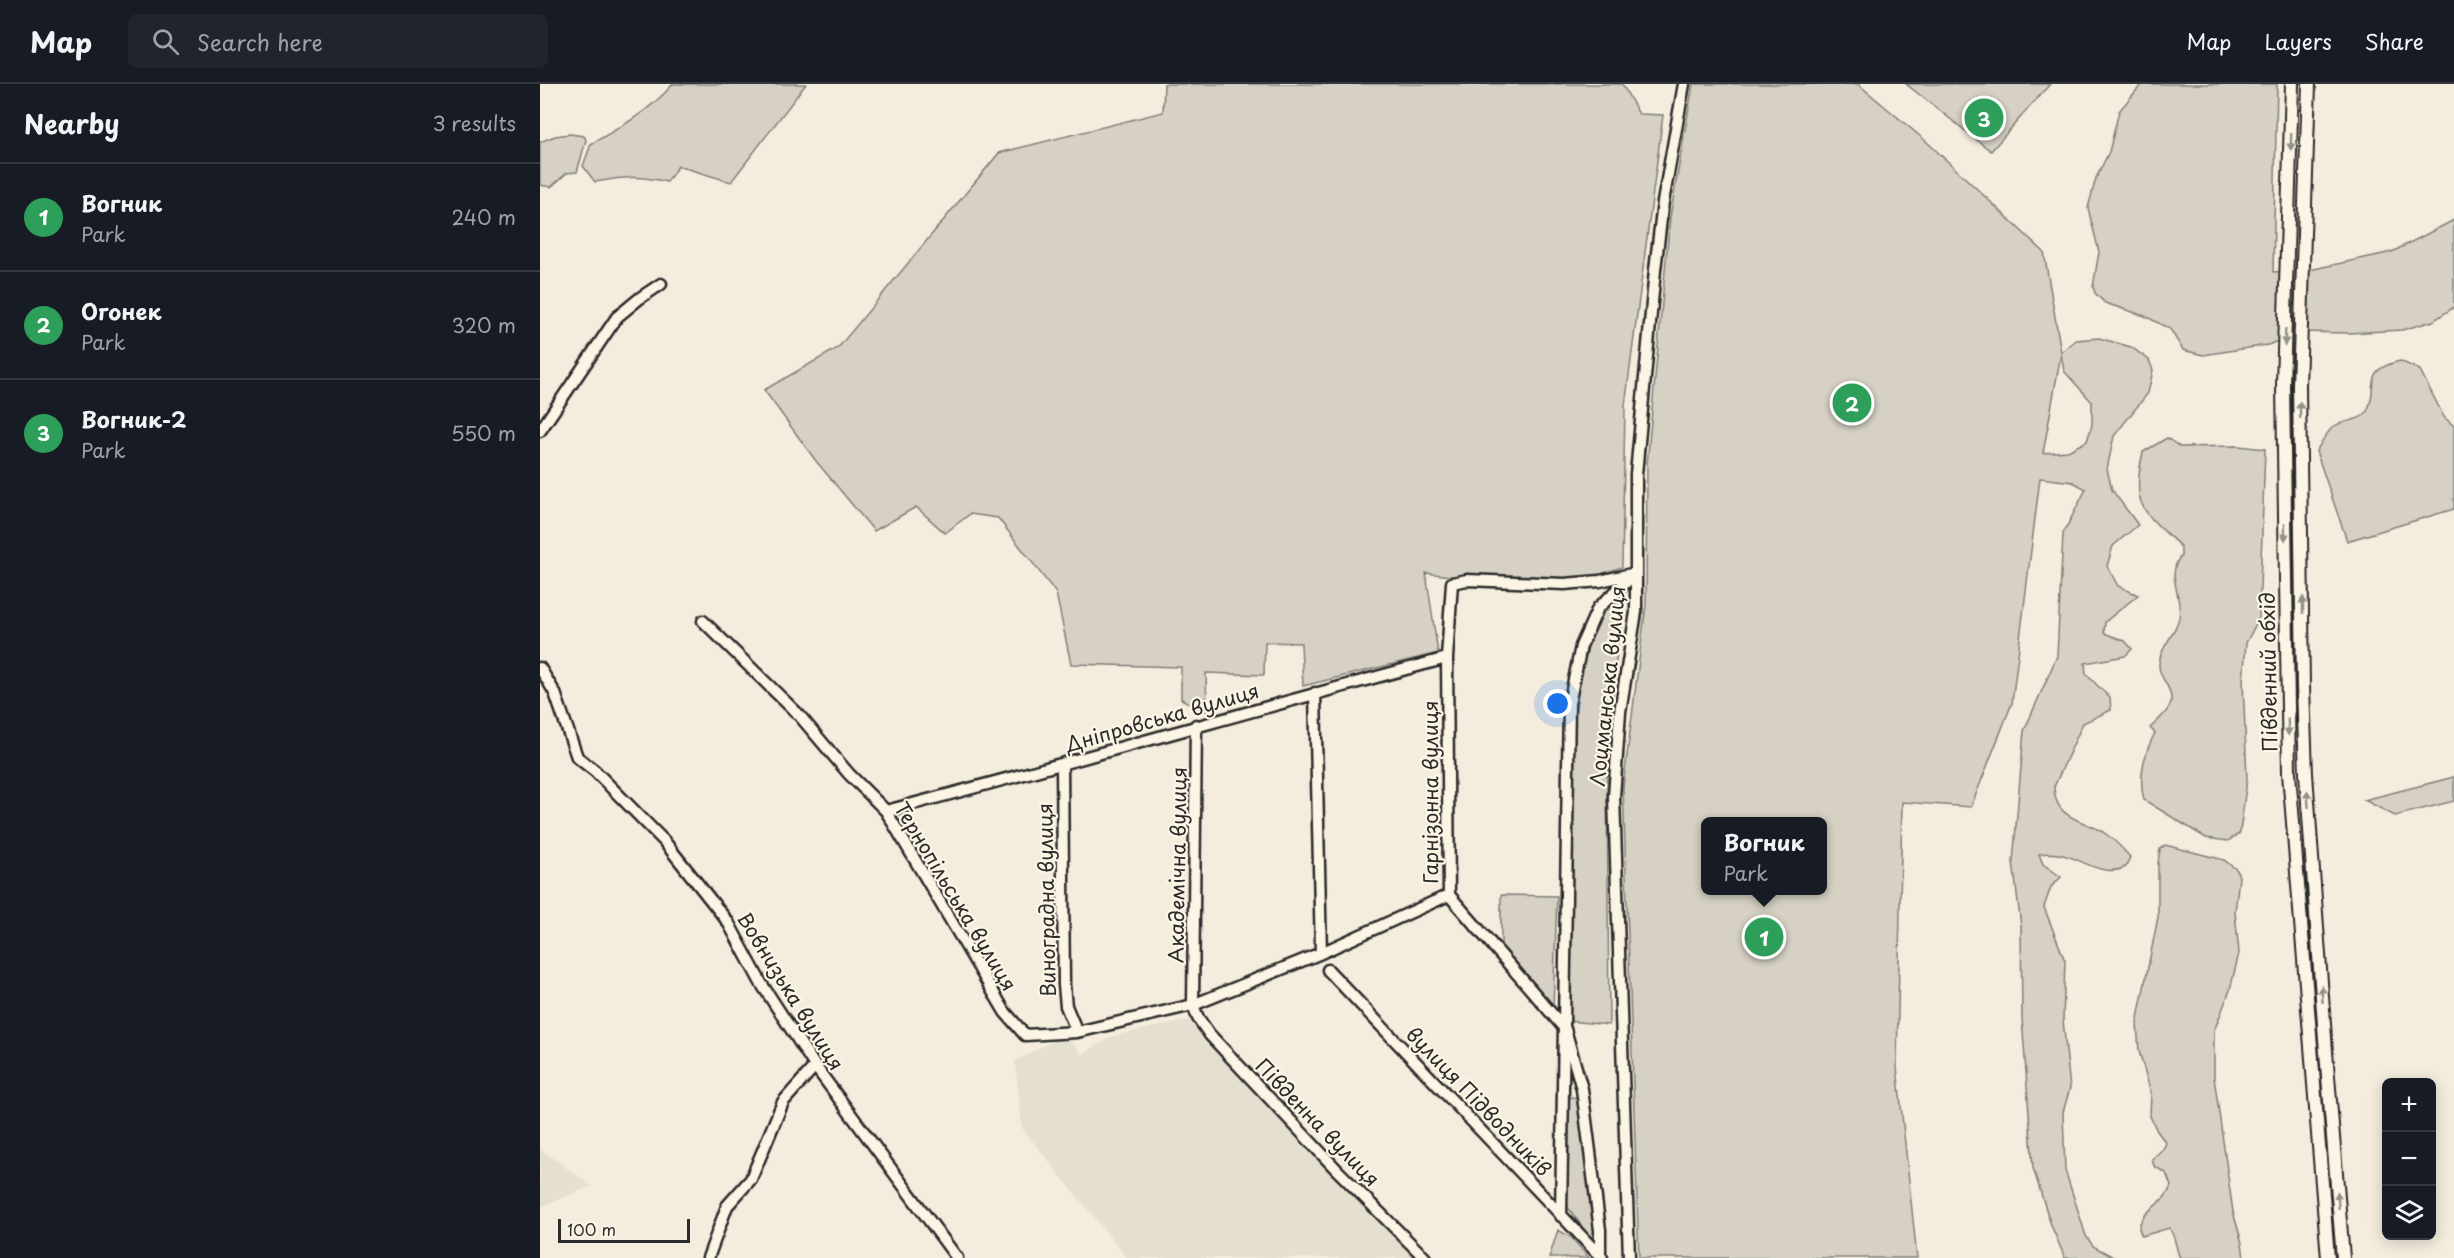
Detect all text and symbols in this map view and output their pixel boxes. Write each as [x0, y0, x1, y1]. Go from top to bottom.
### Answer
search box [128, 14, 548, 68]
text: Map [30, 20, 92, 63]
icon: search [149, 25, 182, 58]
text: Search here [197, 25, 323, 58]
text: Map [2187, 25, 2231, 57]
text: Layers [2264, 25, 2332, 57]
text: Share [2365, 25, 2424, 57]
pin: 3 [1964, 96, 2004, 141]
text: Nearby [24, 104, 119, 143]
text: 3 results [433, 108, 516, 138]
one-way arrow [2286, 133, 2296, 152]
text: Вогник [81, 186, 162, 219]
text: 1 [39, 202, 48, 232]
text: 240 m [451, 202, 516, 232]
text: Park [81, 219, 126, 249]
text: Огонек [81, 294, 161, 327]
text: 2 [36, 310, 51, 340]
text: 320 m [452, 310, 516, 340]
text: Park [81, 327, 126, 357]
one-way arrow [2280, 328, 2289, 347]
pin: 2 [1832, 380, 1872, 426]
one-way arrow [2295, 400, 2304, 419]
text: Вогник-2 [81, 402, 186, 435]
text: 3 [37, 418, 50, 448]
text: 550 m [451, 418, 516, 448]
text: Park [81, 435, 126, 465]
one-way arrow [2281, 523, 2290, 542]
street label: Лоцманська вулиця [1582, 584, 1632, 788]
street label: Південний обхід [2252, 592, 2284, 752]
one-way arrow [2298, 595, 2308, 614]
street label: Дніпровська вулиця [1061, 675, 1262, 759]
your location [1543, 689, 1572, 718]
street label: Гарнізонна вулиця [1415, 700, 1445, 884]
one-way arrow [2283, 718, 2293, 737]
street label: Академічна вулиця [1160, 767, 1194, 963]
one-way arrow [2304, 790, 2313, 809]
street label: Тернопільська вулиця [888, 796, 1024, 996]
street label: Виноградна вулиця [1029, 803, 1063, 997]
popup [1701, 817, 1827, 895]
text: Вогник [1723, 825, 1805, 858]
text: Park [1723, 858, 1768, 888]
street label: Вовнизька вулиця [730, 906, 852, 1076]
pin: 1 [1744, 914, 1784, 960]
one-way arrow [2317, 984, 2327, 1003]
street label: вулиця Підводників [1399, 1019, 1559, 1183]
street label: Південна вулиця [1249, 1051, 1387, 1193]
map controls [2382, 1078, 2436, 1240]
button: + [2382, 1078, 2436, 1132]
button: − [2382, 1132, 2436, 1186]
button: layers [2382, 1186, 2436, 1240]
one-way arrow [2333, 1190, 2343, 1209]
scale bar [558, 1216, 690, 1244]
text: 100 m [567, 1217, 616, 1241]

